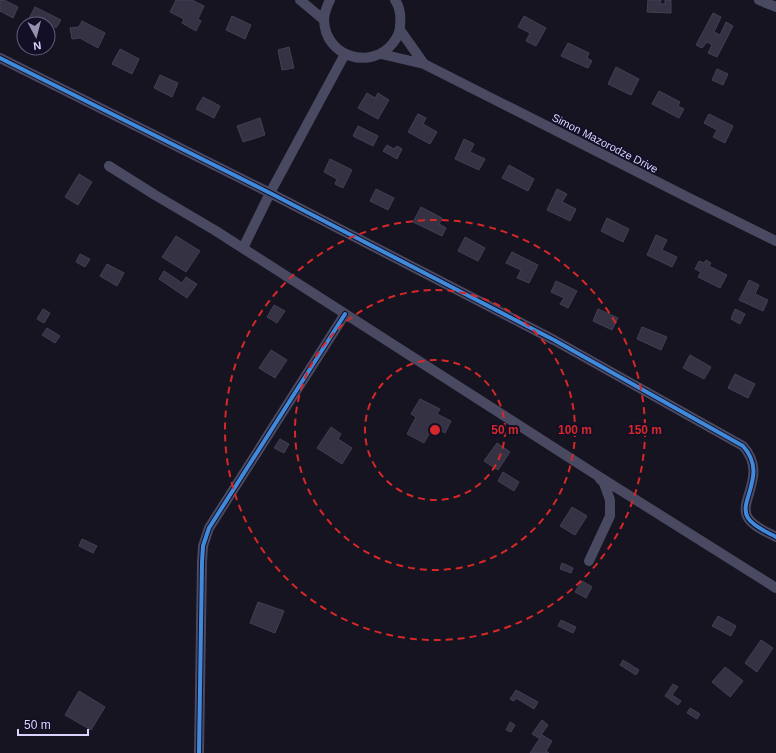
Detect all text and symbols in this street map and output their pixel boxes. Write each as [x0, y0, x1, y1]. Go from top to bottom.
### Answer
north arrow [16, 16, 56, 56]
text: N [32, 39, 42, 52]
street label: Simon Mazorodze Drive [550, 111, 660, 175]
centre of rings [428, 423, 442, 437]
text: 50 m [491, 423, 519, 437]
text: 100 m [558, 423, 592, 437]
text: 150 m [628, 423, 662, 437]
scale bar [18, 711, 88, 737]
text: 50 m [24, 718, 51, 732]

